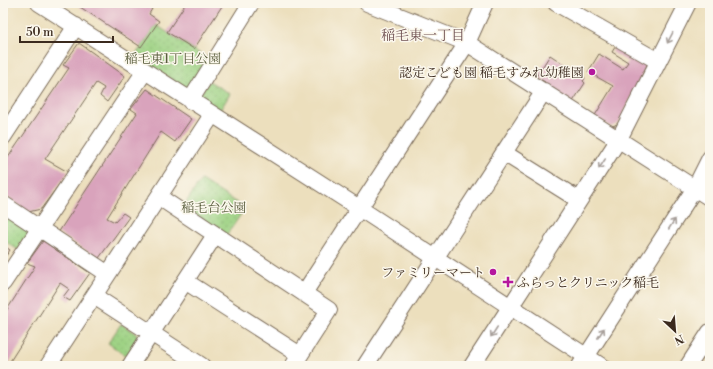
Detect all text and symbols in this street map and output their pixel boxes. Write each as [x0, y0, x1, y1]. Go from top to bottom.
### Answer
scale bar [20, 18, 113, 44]
text: 50 m [26, 25, 54, 40]
district label: 稲毛東一丁目 [381, 27, 465, 45]
one-way arrow [666, 31, 674, 43]
park label: 稲毛東1丁目公園 [125, 51, 221, 67]
place label: 認定こども園 稲毛すみれ幼稚園 [399, 65, 584, 81]
marker: 認定こども園 稲毛すみれ幼稚園 [587, 67, 597, 77]
one-way arrow [598, 159, 607, 170]
park label: 稲毛台公園 [181, 200, 247, 216]
one-way arrow [668, 218, 676, 230]
place label: ファミリーマート [381, 265, 485, 281]
marker: ファミリーマート [488, 267, 498, 277]
place label: ふらっとクリニック稲毛 [517, 275, 659, 291]
marker: ふらっとクリニック稲毛 [502, 276, 514, 288]
north arrow [655, 311, 695, 351]
one-way arrow [490, 327, 498, 338]
one-way arrow [598, 327, 606, 339]
text: N [672, 331, 686, 347]

